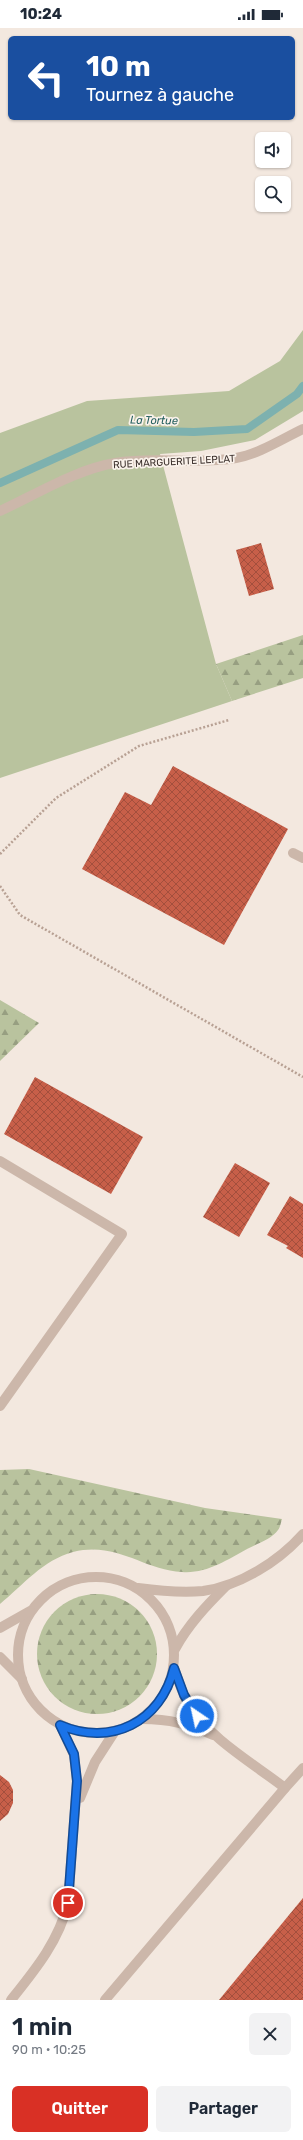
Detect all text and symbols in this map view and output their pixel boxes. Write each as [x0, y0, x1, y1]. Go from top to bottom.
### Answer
text: 10:24 [20, 5, 62, 23]
text: 10 m [86, 50, 151, 83]
icon: left [20, 52, 72, 104]
text: Tournez à gauche [86, 84, 234, 106]
map controls [255, 132, 291, 212]
button: sound [255, 132, 291, 168]
button: search [255, 176, 291, 212]
water label: La Tortue [130, 414, 178, 427]
street label: RUE MARGUERITE LEPLAT [113, 453, 236, 471]
position arrow [176, 1695, 218, 1737]
pin [51, 1886, 85, 1920]
icon: arrive [57, 1892, 79, 1914]
text: 1 min [12, 2013, 72, 2041]
button: close [249, 2013, 291, 2055]
text: 90 m · 10:25 [12, 2042, 86, 2057]
button: Quitter [12, 2086, 148, 2132]
button: Partager [156, 2086, 291, 2132]

